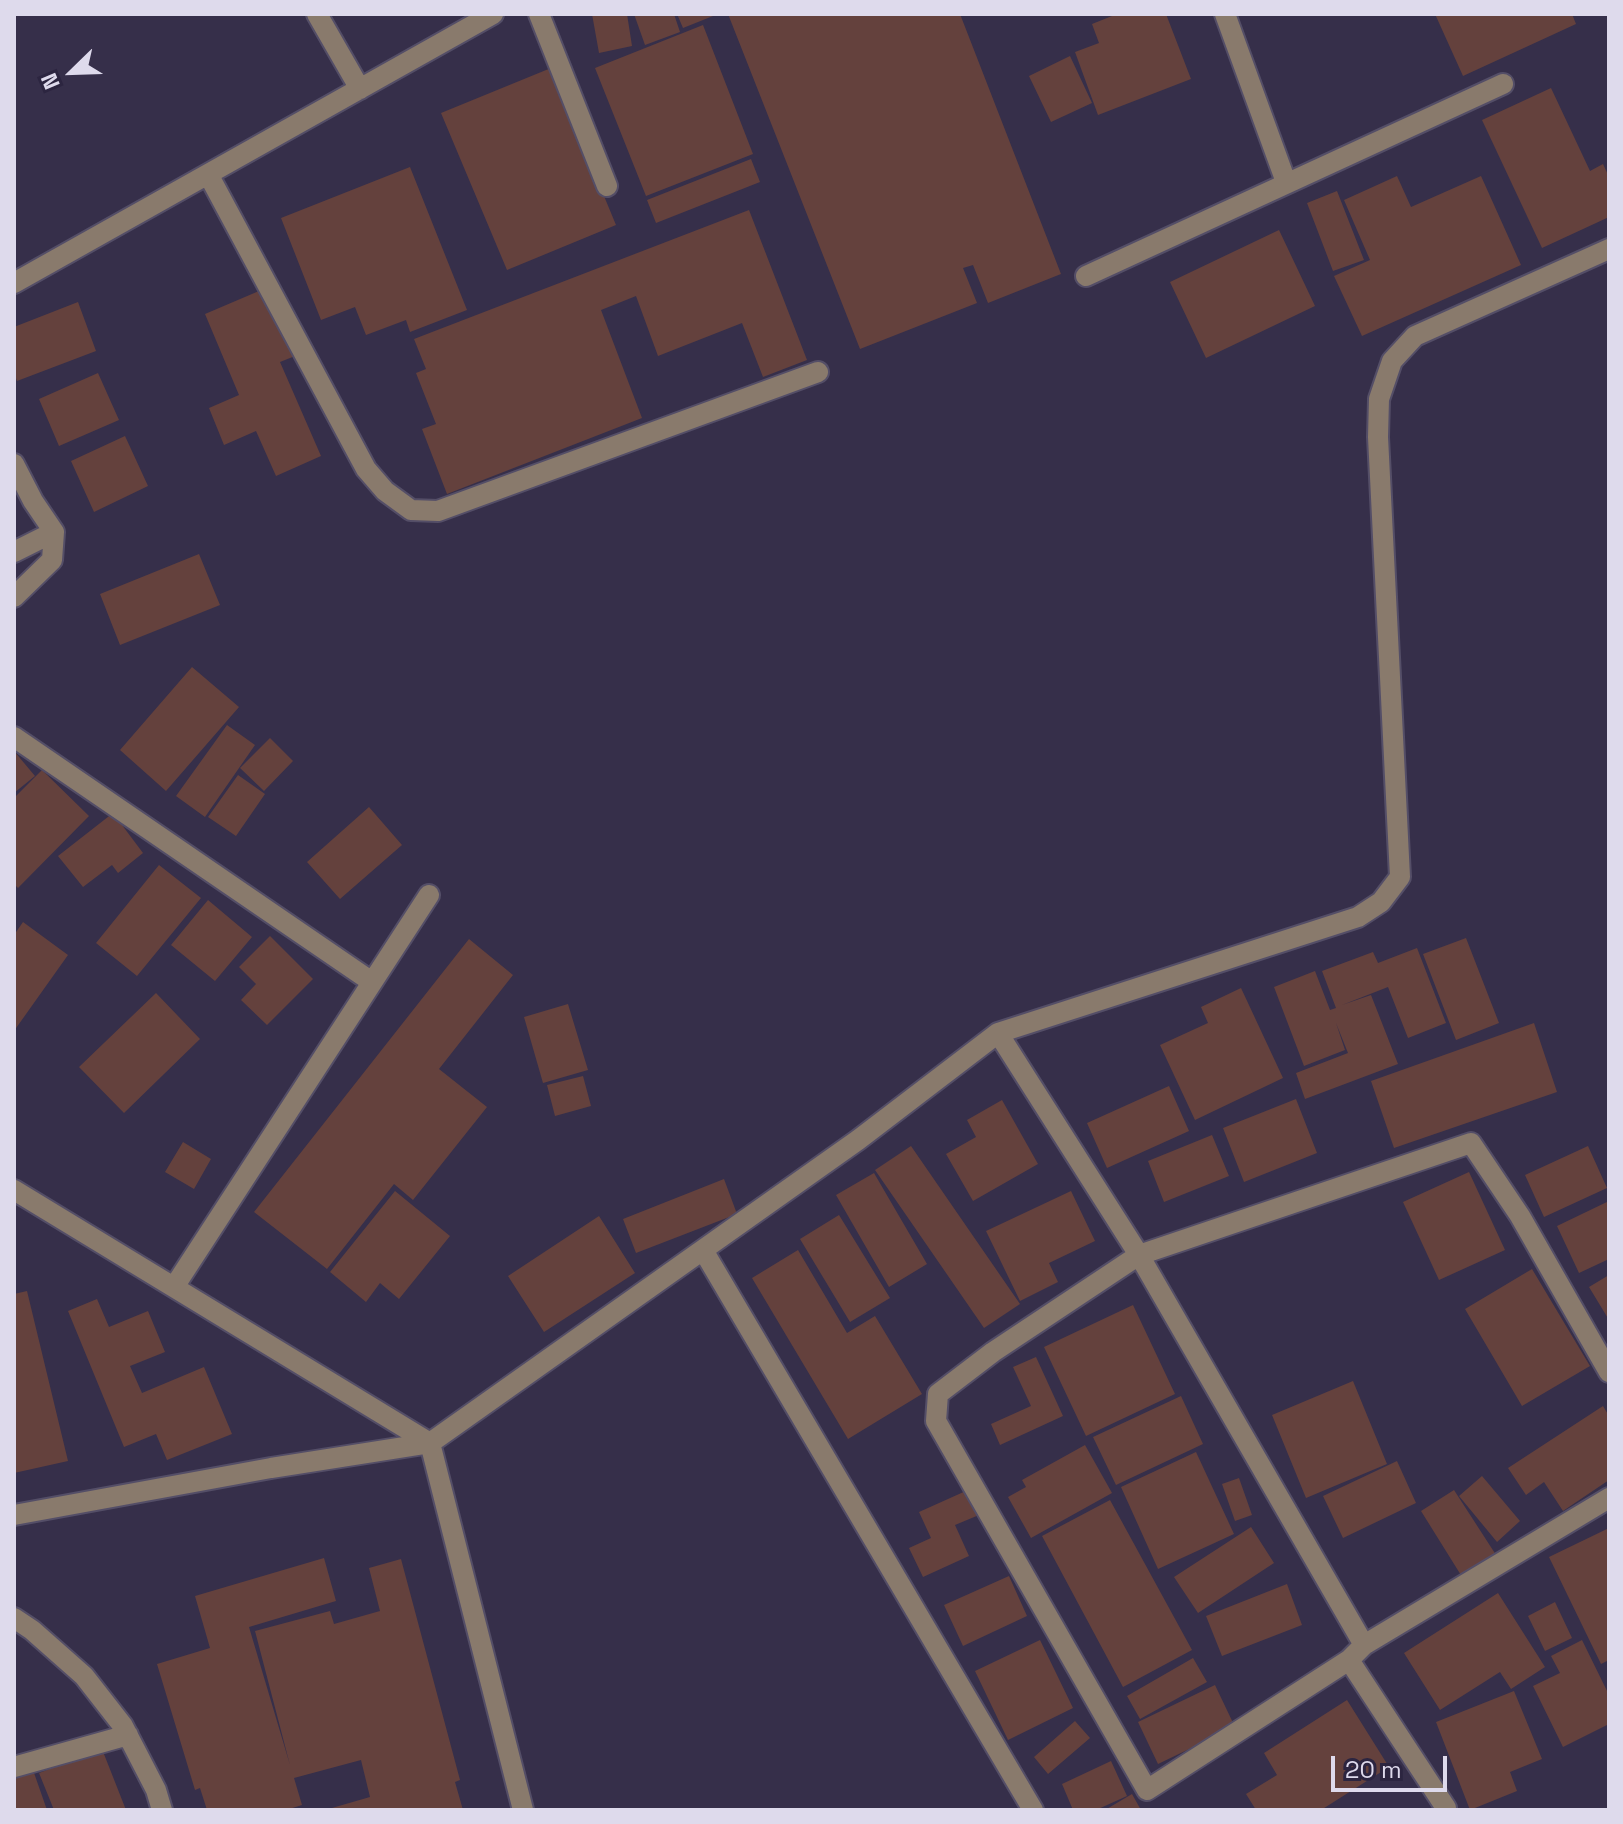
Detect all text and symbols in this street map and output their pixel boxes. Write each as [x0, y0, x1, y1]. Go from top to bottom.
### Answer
north arrow [32, 32, 112, 112]
text: N [34, 69, 66, 94]
scale bar [1335, 1740, 1451, 1790]
text: 20 m [1345, 1754, 1402, 1785]

